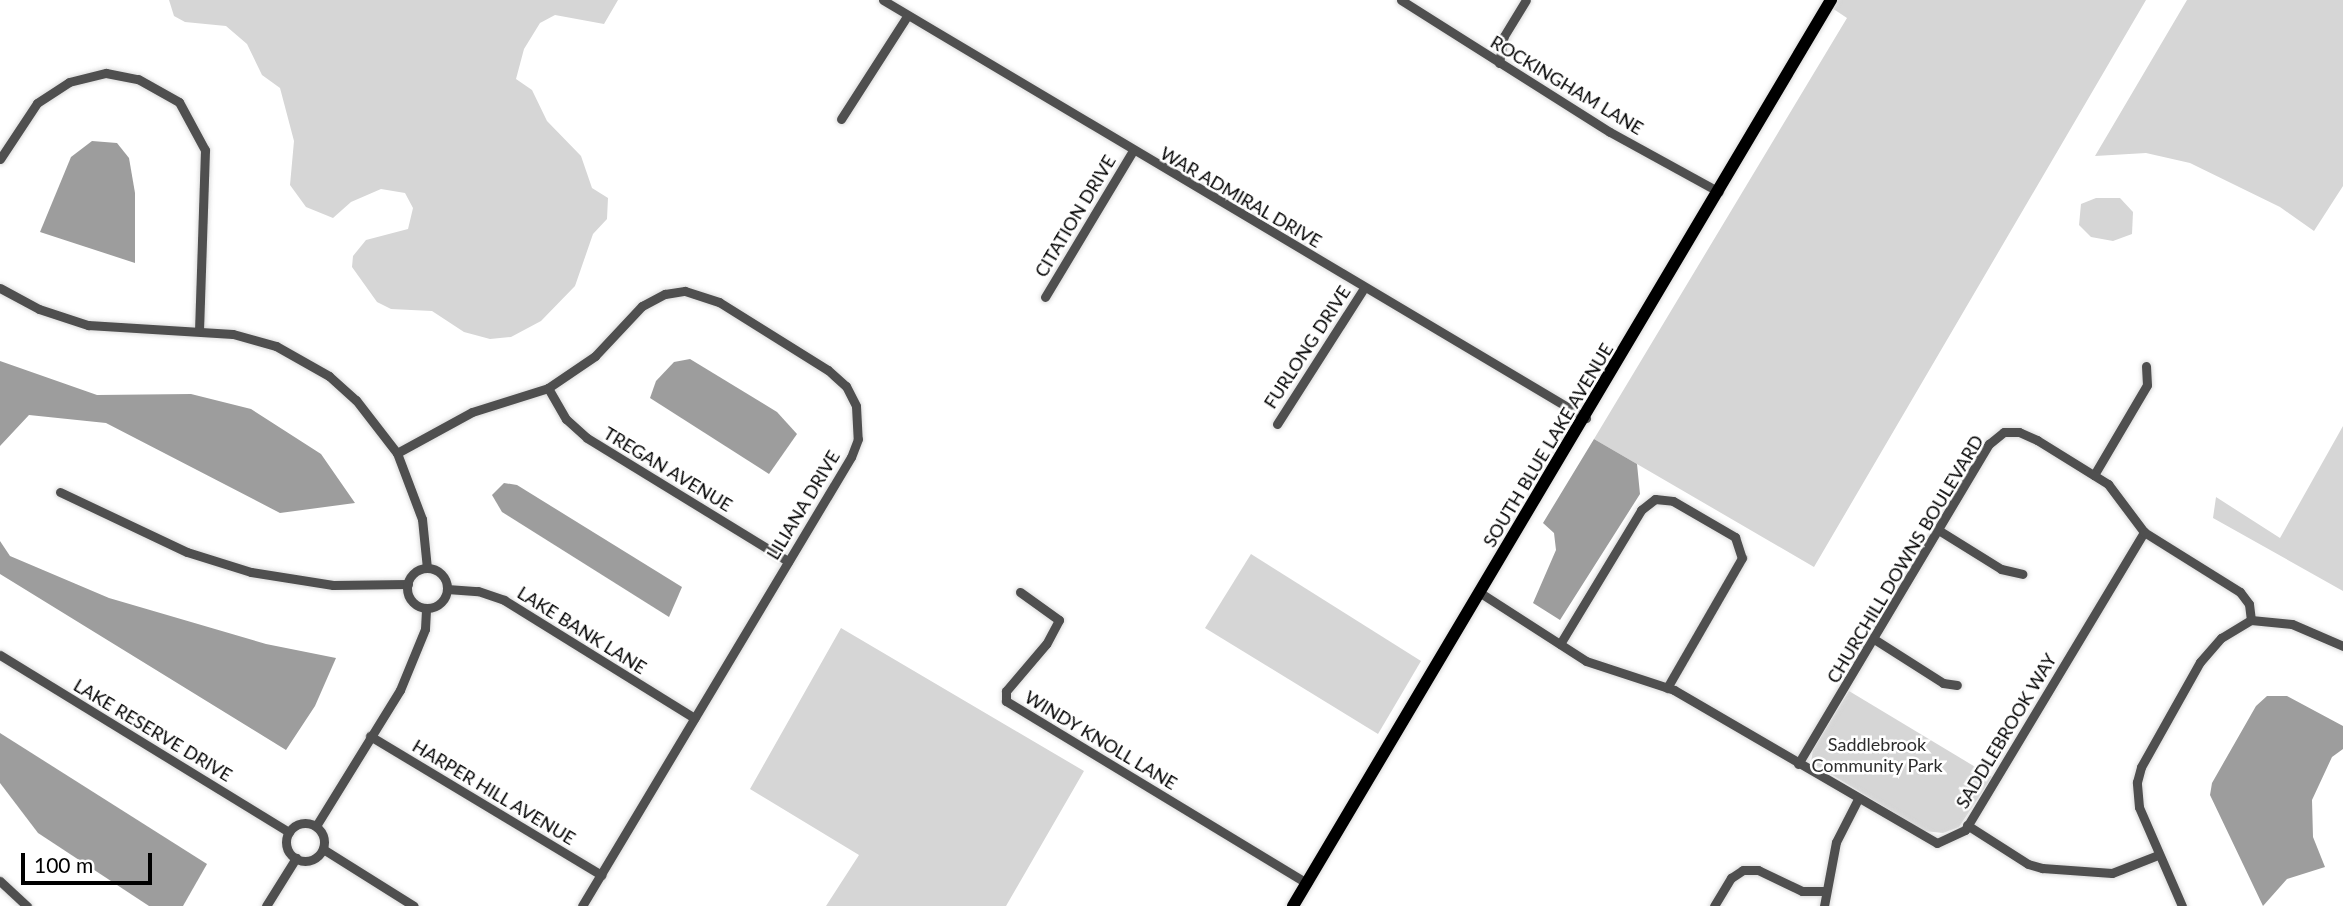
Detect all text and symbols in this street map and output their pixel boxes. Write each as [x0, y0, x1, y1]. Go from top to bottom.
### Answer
street label: ROCKINGHAM LANE [1487, 31, 1647, 139]
street label: WAR ADMIRAL DRIVE [1156, 142, 1326, 252]
street label: CITATION DRIVE [1030, 151, 1120, 281]
street label: FURLONG DRIVE [1259, 282, 1355, 412]
street label: SOUTH BLUE LAKE AVENUE [1478, 339, 1618, 551]
street label: TREGAN AVENUE [600, 422, 736, 516]
street label: CHURCHILL DOWNS BOULEVARD [1822, 431, 1988, 687]
street label: LILIANA DRIVE [762, 446, 844, 564]
street label: LAKE BANK LANE [514, 582, 650, 678]
street label: SADDLEBROOK WAY [1951, 650, 2061, 812]
street label: LAKE RESERVE DRIVE [70, 674, 236, 786]
street label: WINDY KNOLL LANE [1020, 686, 1182, 794]
street label: HARPER HILL AVENUE [408, 734, 580, 850]
park label: Saddlebrook Community Park [1811, 734, 1943, 776]
scale bar [24, 839, 156, 883]
text: 100 m [34, 852, 93, 877]

